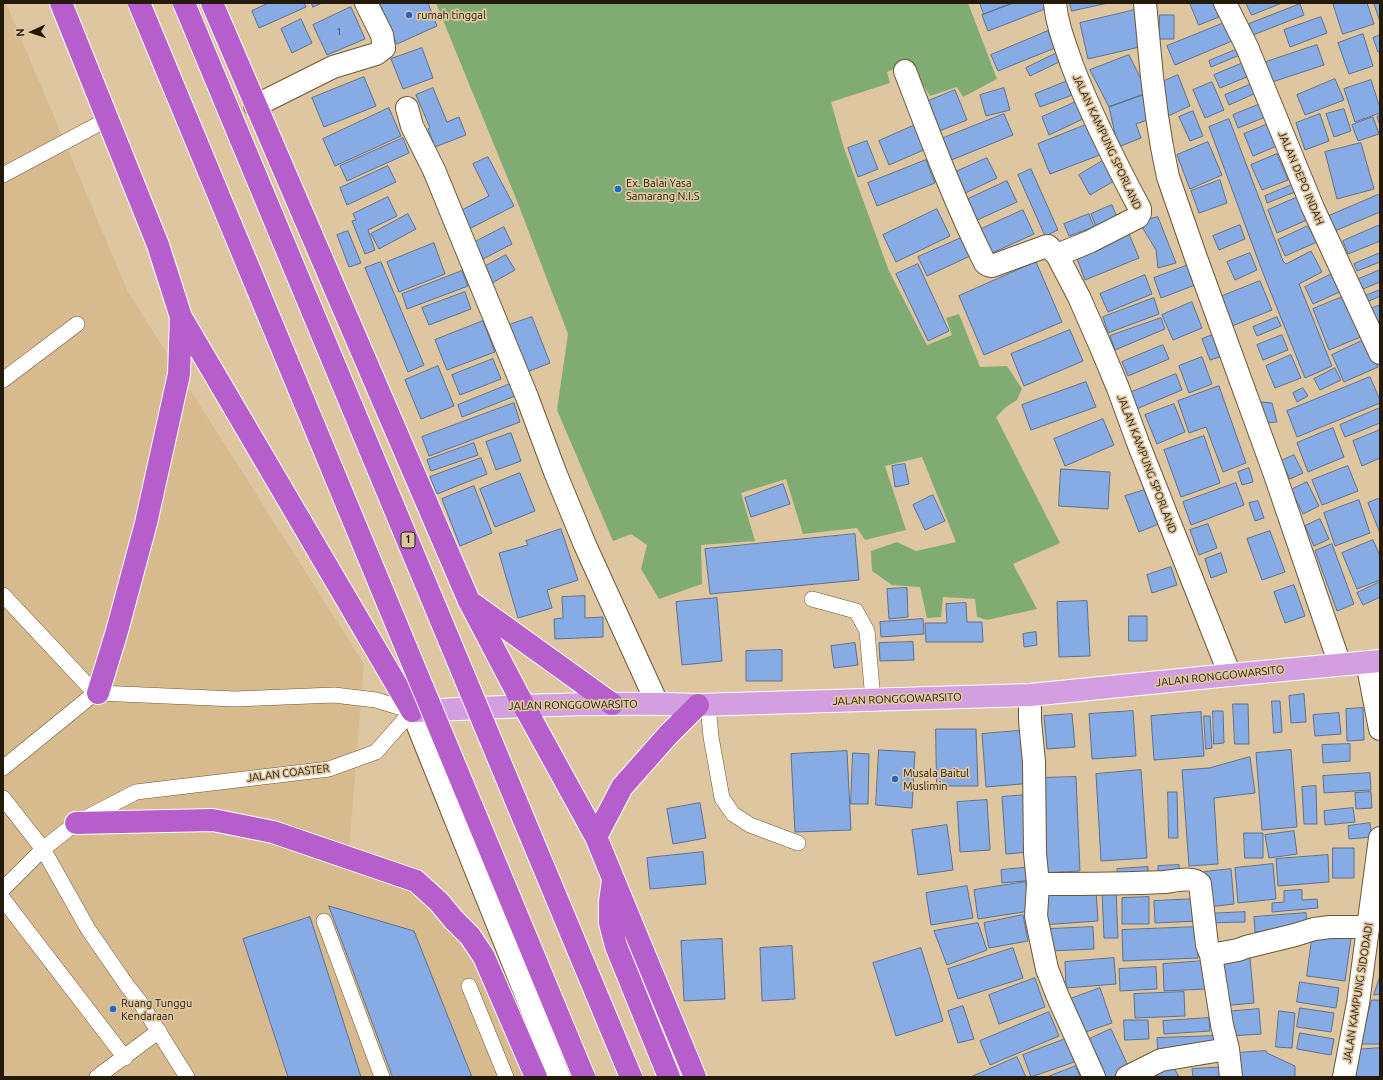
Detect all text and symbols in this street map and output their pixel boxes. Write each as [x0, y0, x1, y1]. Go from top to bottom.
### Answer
place label: rumah tinggal [417, 8, 486, 22]
marker: rumah tinggal [404, 10, 414, 20]
north arrow [12, 12, 52, 52]
house number: 1 [336, 27, 342, 37]
text: N [14, 28, 26, 37]
street label: JALAN KAMPUNG SPORLAND [1070, 72, 1144, 212]
street label: JALAN DEPO INDAH [1275, 129, 1327, 227]
place label: Ex. Balai Yasa Samarang N.I.S [626, 176, 700, 202]
marker: Ex. Balai Yasa Samarang N.I.S [613, 184, 623, 194]
street label: JALAN KAMPUNG SPORLAND [1114, 393, 1180, 535]
road number: 1 [401, 532, 415, 548]
street label: JALAN RONGGOWARSITO [1155, 663, 1285, 689]
street label: JALAN RONGGOWARSITO [832, 690, 962, 708]
street label: JALAN RONGGOWARSITO [508, 697, 638, 713]
street label: JALAN COASTER [246, 761, 330, 785]
place label: Musala Baitul Muslimin [903, 766, 969, 792]
marker: Musala Baitul Muslimin [890, 774, 900, 784]
street label: JALAN KAMPUNG SIDODADI [1340, 922, 1376, 1064]
place label: Ruang Tunggu Kendaraan [121, 996, 192, 1022]
marker: Ruang Tunggu Kendaraan [108, 1004, 118, 1014]

